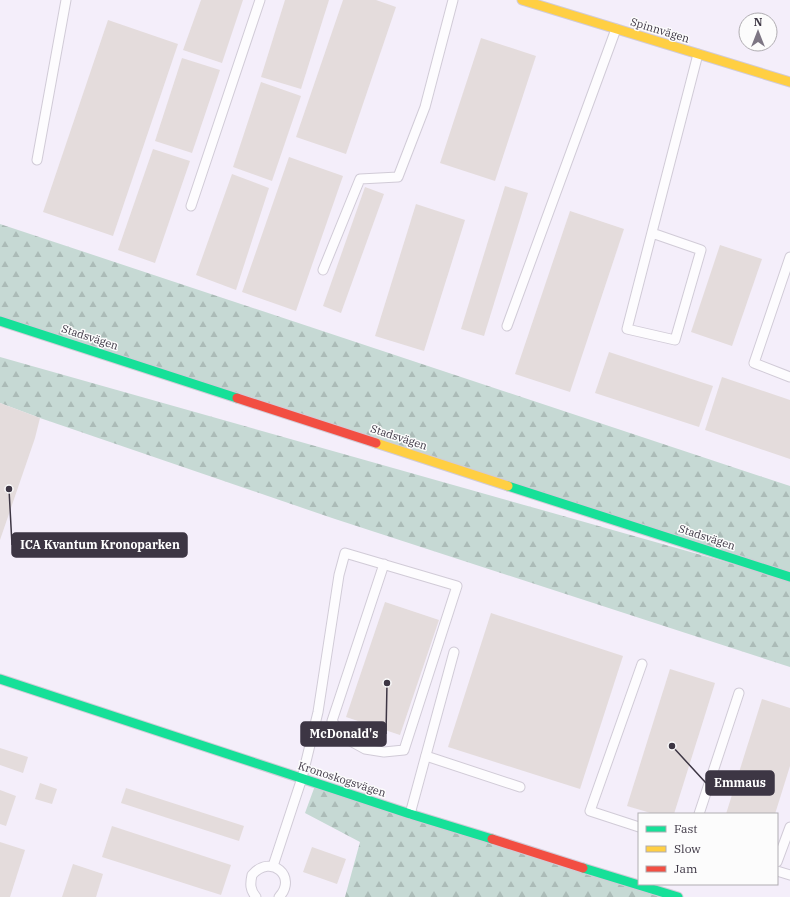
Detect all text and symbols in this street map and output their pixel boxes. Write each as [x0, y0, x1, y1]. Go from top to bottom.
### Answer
north arrow [738, 12, 778, 52]
street label: Spinnvägen [629, 14, 691, 46]
text: N [754, 15, 763, 29]
street label: Stadsvägen [60, 321, 120, 353]
street label: Stadsvägen [369, 421, 429, 453]
street label: Stadsvägen [677, 521, 737, 553]
callout: ICA Kvantum Kronoparken [12, 533, 187, 557]
text: ICA Kvantum Kronoparken [20, 537, 180, 552]
callout: McDonald's [301, 722, 386, 746]
text: McDonald's [310, 726, 378, 741]
street label: Kronoskogsvägen [296, 758, 388, 800]
callout: Emmaus [706, 771, 774, 795]
text: Emmaus [714, 775, 766, 790]
legend [638, 813, 778, 885]
text: Fast [674, 821, 698, 836]
text: Slow [674, 841, 701, 856]
text: Jam [674, 861, 698, 876]

